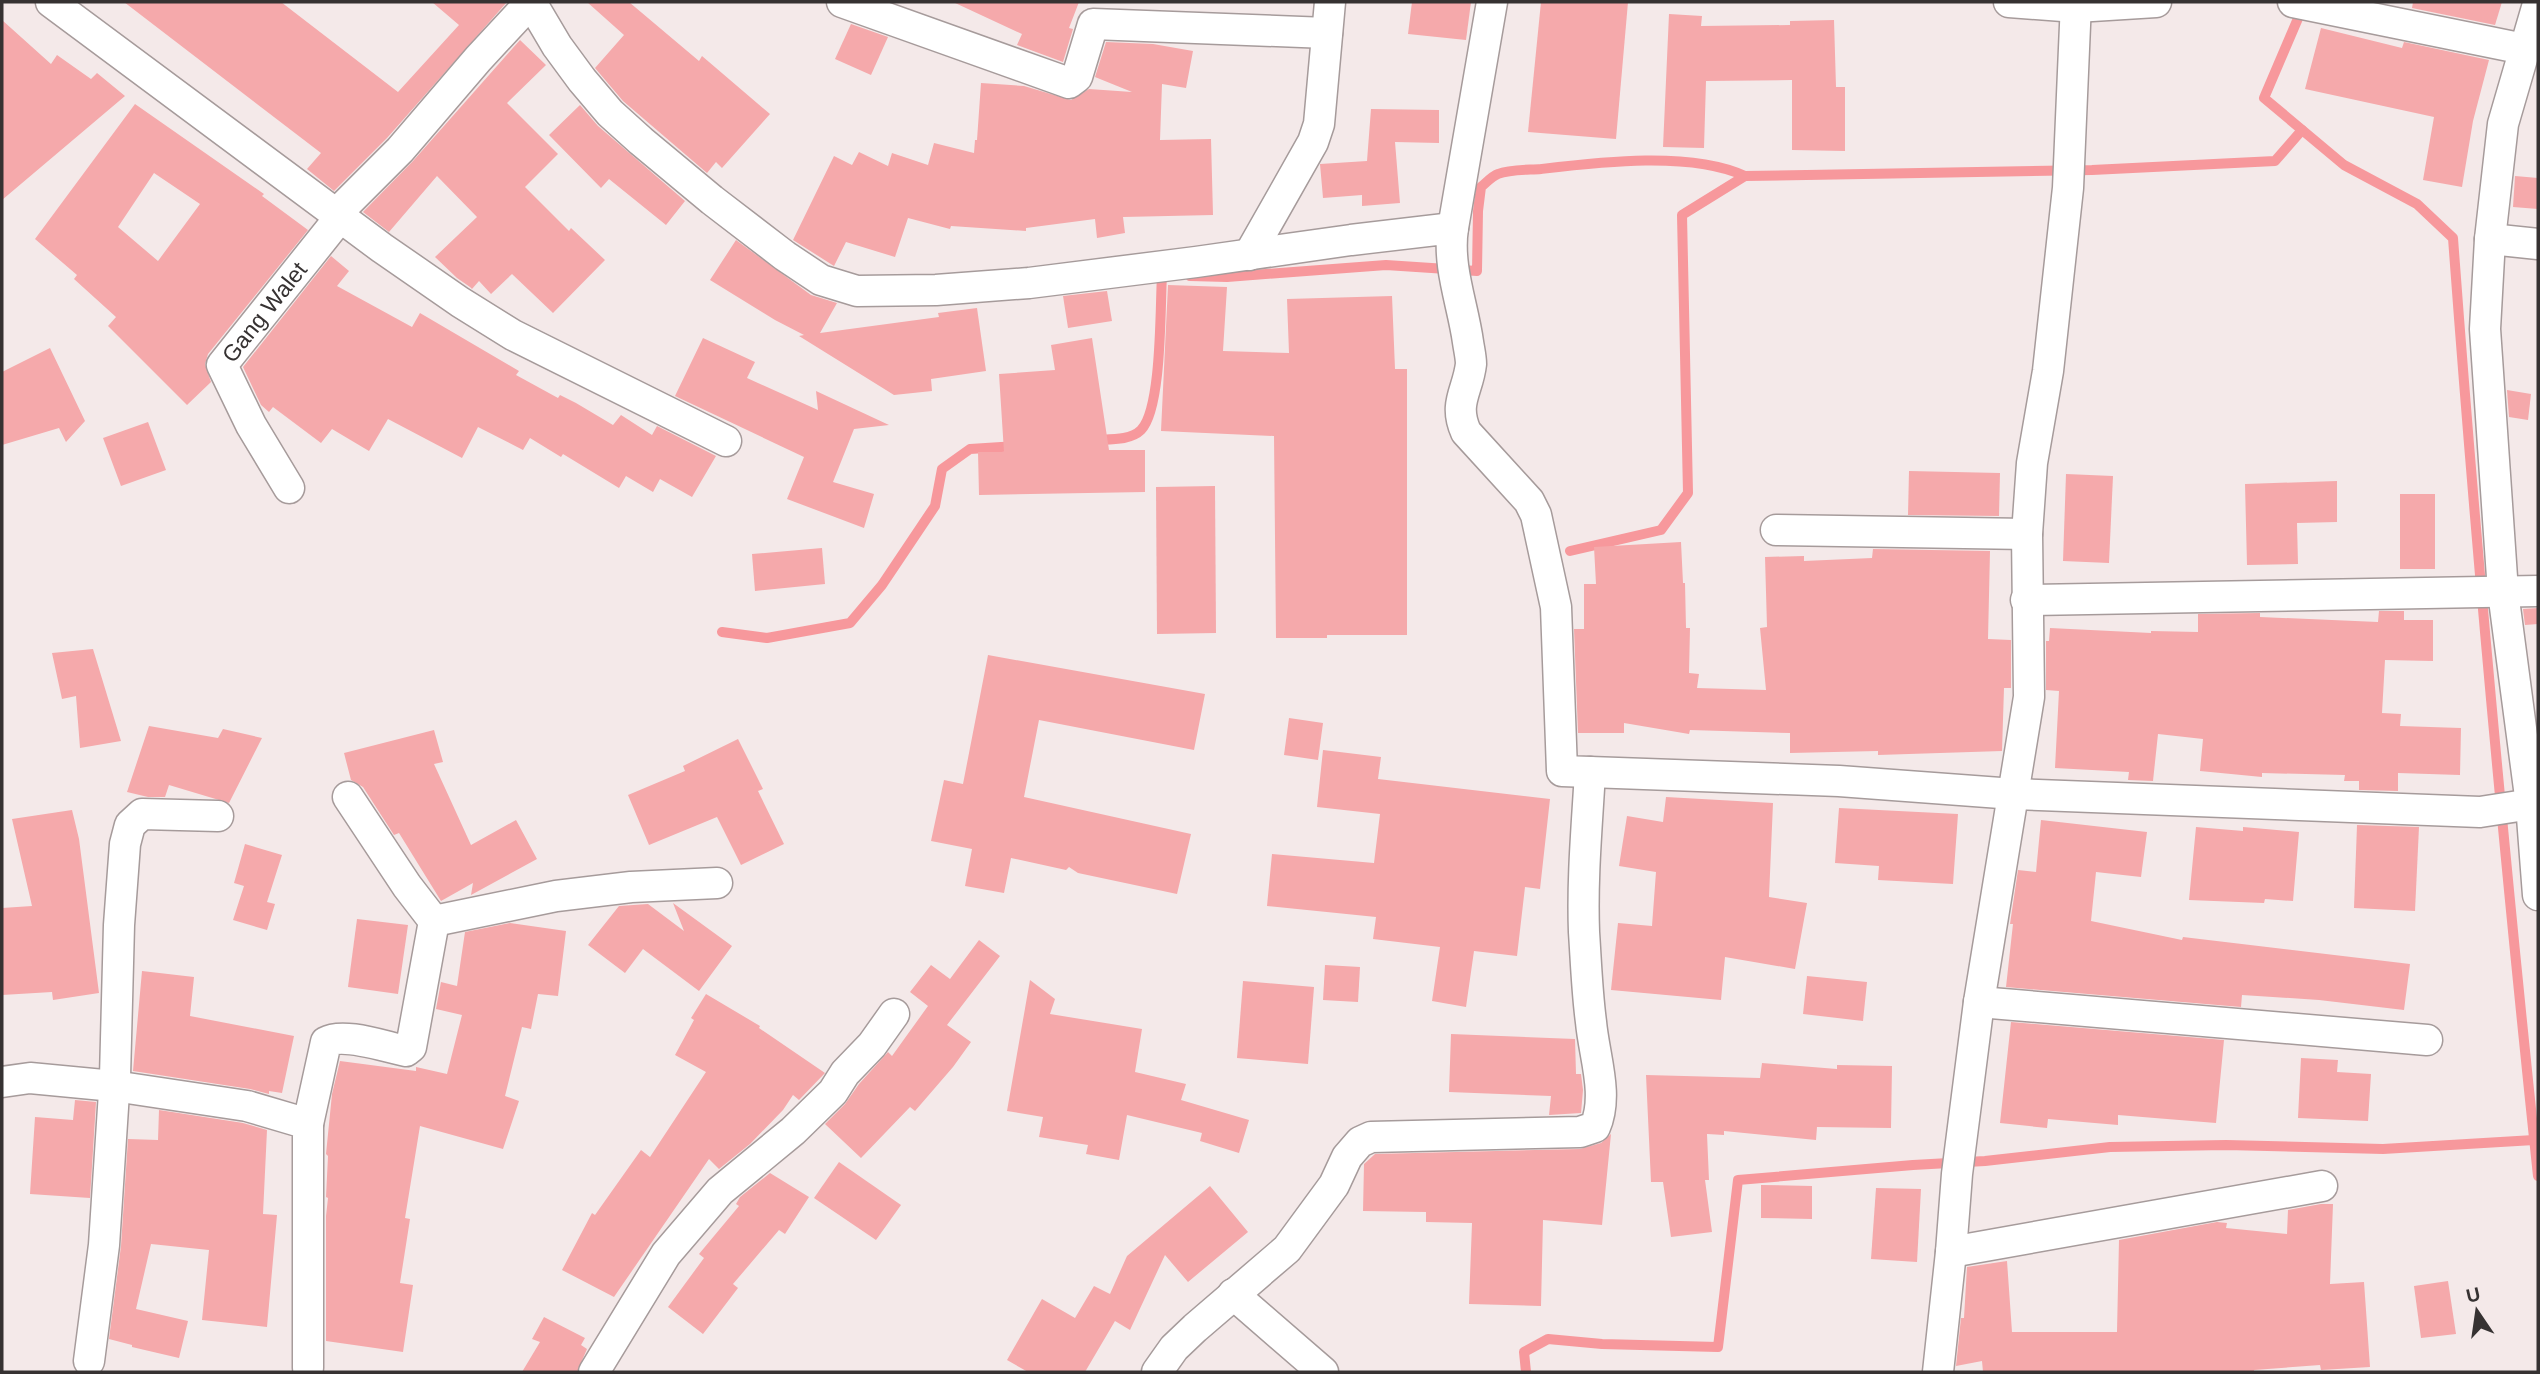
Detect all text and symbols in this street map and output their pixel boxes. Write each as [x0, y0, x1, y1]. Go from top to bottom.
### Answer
street label: Gang Walet [217, 256, 312, 367]
north arrow [2442, 1276, 2512, 1346]
text: U [2464, 1283, 2482, 1307]

